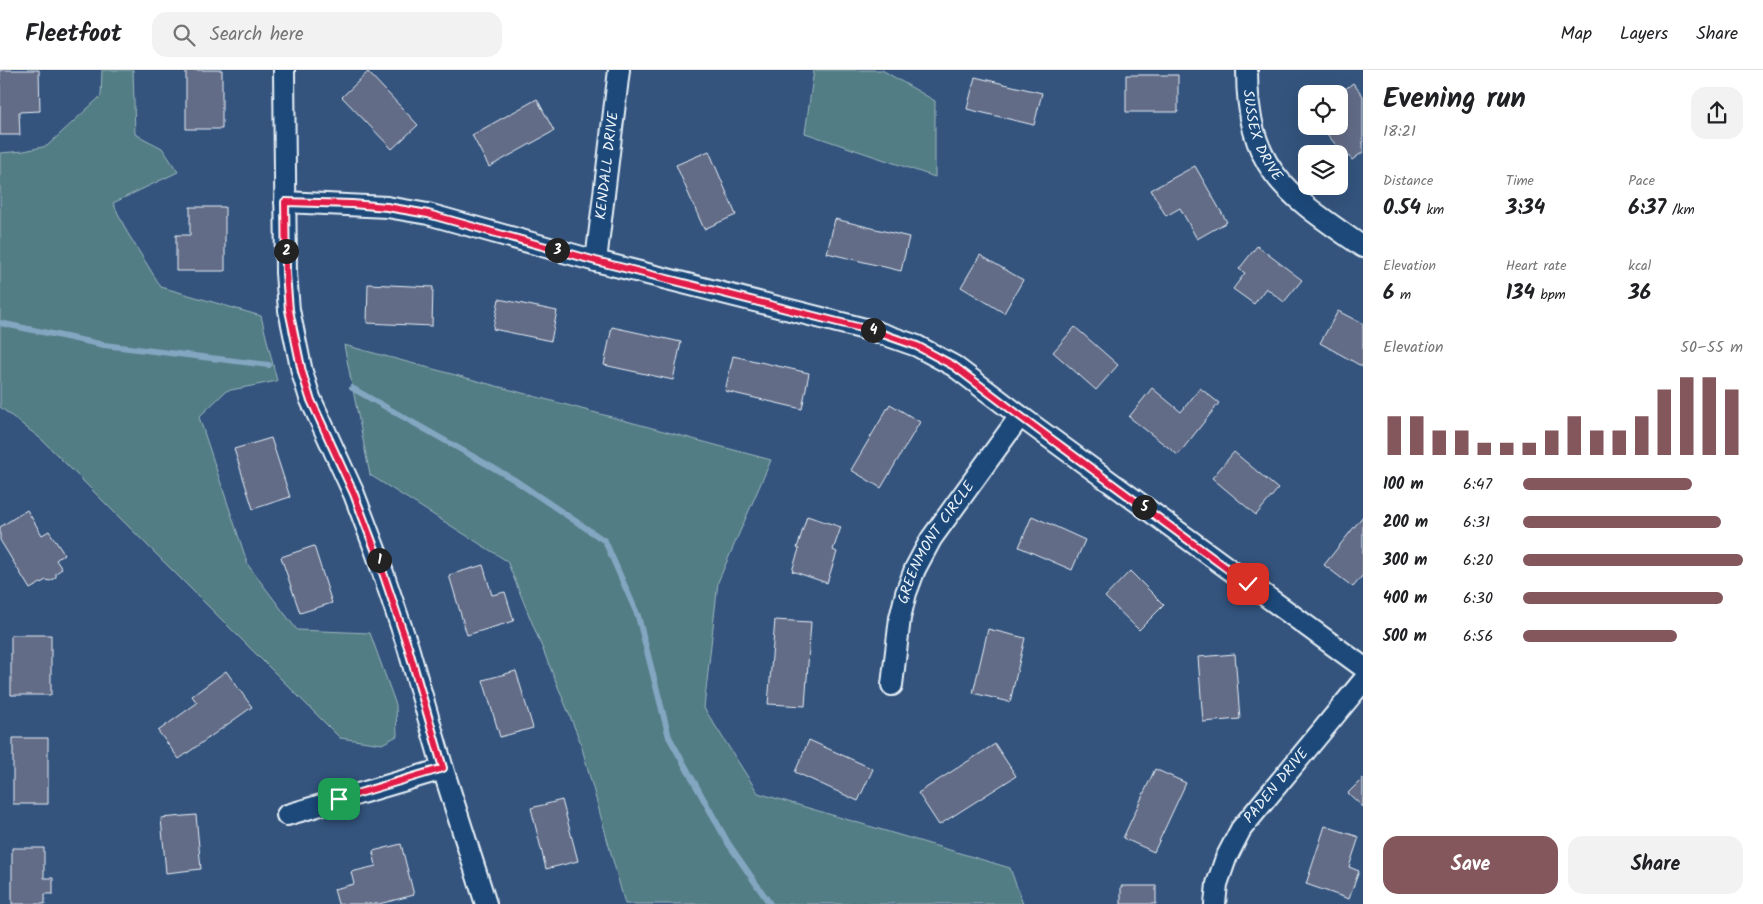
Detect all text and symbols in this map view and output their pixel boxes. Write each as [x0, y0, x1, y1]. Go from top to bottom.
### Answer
search box [152, 12, 502, 57]
text: Fleetfoot [25, 15, 122, 54]
text: Search here [210, 20, 303, 50]
text: Map [1561, 20, 1592, 49]
text: Layers [1620, 20, 1668, 49]
text: Share [1696, 20, 1738, 49]
icon: search [170, 21, 198, 49]
text: Evening run [1383, 77, 1526, 122]
map controls [1298, 85, 1348, 195]
button: locate [1298, 85, 1348, 135]
button: share [1691, 87, 1743, 139]
street label: SUSSEX DRIVE [1236, 89, 1289, 188]
street label: KENDALL DRIVE [589, 109, 626, 221]
text: 18:21 [1383, 119, 1416, 144]
button: layers [1298, 145, 1348, 195]
text: Distance [1383, 170, 1433, 192]
text: Time [1506, 170, 1534, 192]
text: Pace [1628, 170, 1655, 192]
text: 0.54 [1383, 192, 1421, 225]
text: 3:34 [1506, 192, 1545, 225]
text: 6:37 [1628, 192, 1666, 225]
text: km [1421, 199, 1444, 221]
text: /km [1666, 199, 1695, 221]
pin: 2 [274, 238, 298, 264]
pin: 3 [544, 238, 570, 262]
text: 3 [554, 239, 561, 261]
text: 2 [282, 240, 291, 262]
text: Elevation [1383, 255, 1436, 277]
text: Heart rate [1506, 255, 1567, 277]
text: kcal [1628, 255, 1651, 277]
text: 6 [1383, 277, 1394, 310]
text: 134 [1506, 277, 1535, 310]
text: 36 [1628, 277, 1651, 310]
text: m [1394, 284, 1411, 306]
text: bpm [1535, 284, 1566, 306]
pin: 4 [860, 318, 886, 342]
text: 4 [870, 319, 877, 341]
text: Elevation [1383, 335, 1444, 360]
text: 50–55 m [1680, 335, 1743, 360]
text: 100 m [1383, 472, 1424, 497]
text: 6:47 [1463, 472, 1492, 497]
street label: GREENMONT CIRCLE [892, 475, 982, 606]
pin: 5 [1132, 494, 1156, 520]
text: 5 [1141, 496, 1148, 518]
text: 200 m [1383, 510, 1428, 535]
text: 6:31 [1463, 510, 1490, 535]
pin: 1 [366, 548, 392, 572]
text: 300 m [1383, 548, 1427, 573]
text: 6:20 [1463, 548, 1493, 573]
text: 1 [377, 549, 382, 571]
pin [1227, 563, 1269, 605]
icon: check [1234, 570, 1262, 598]
text: 400 m [1383, 586, 1427, 611]
text: 6:30 [1463, 586, 1493, 611]
text: 500 m [1383, 624, 1427, 649]
text: 6:56 [1463, 624, 1493, 649]
street label: PADEN DRIVE [1238, 742, 1316, 829]
pin [318, 778, 360, 820]
icon: arrive [325, 785, 353, 813]
button: Save [1383, 836, 1558, 894]
button: Share [1568, 836, 1743, 894]

